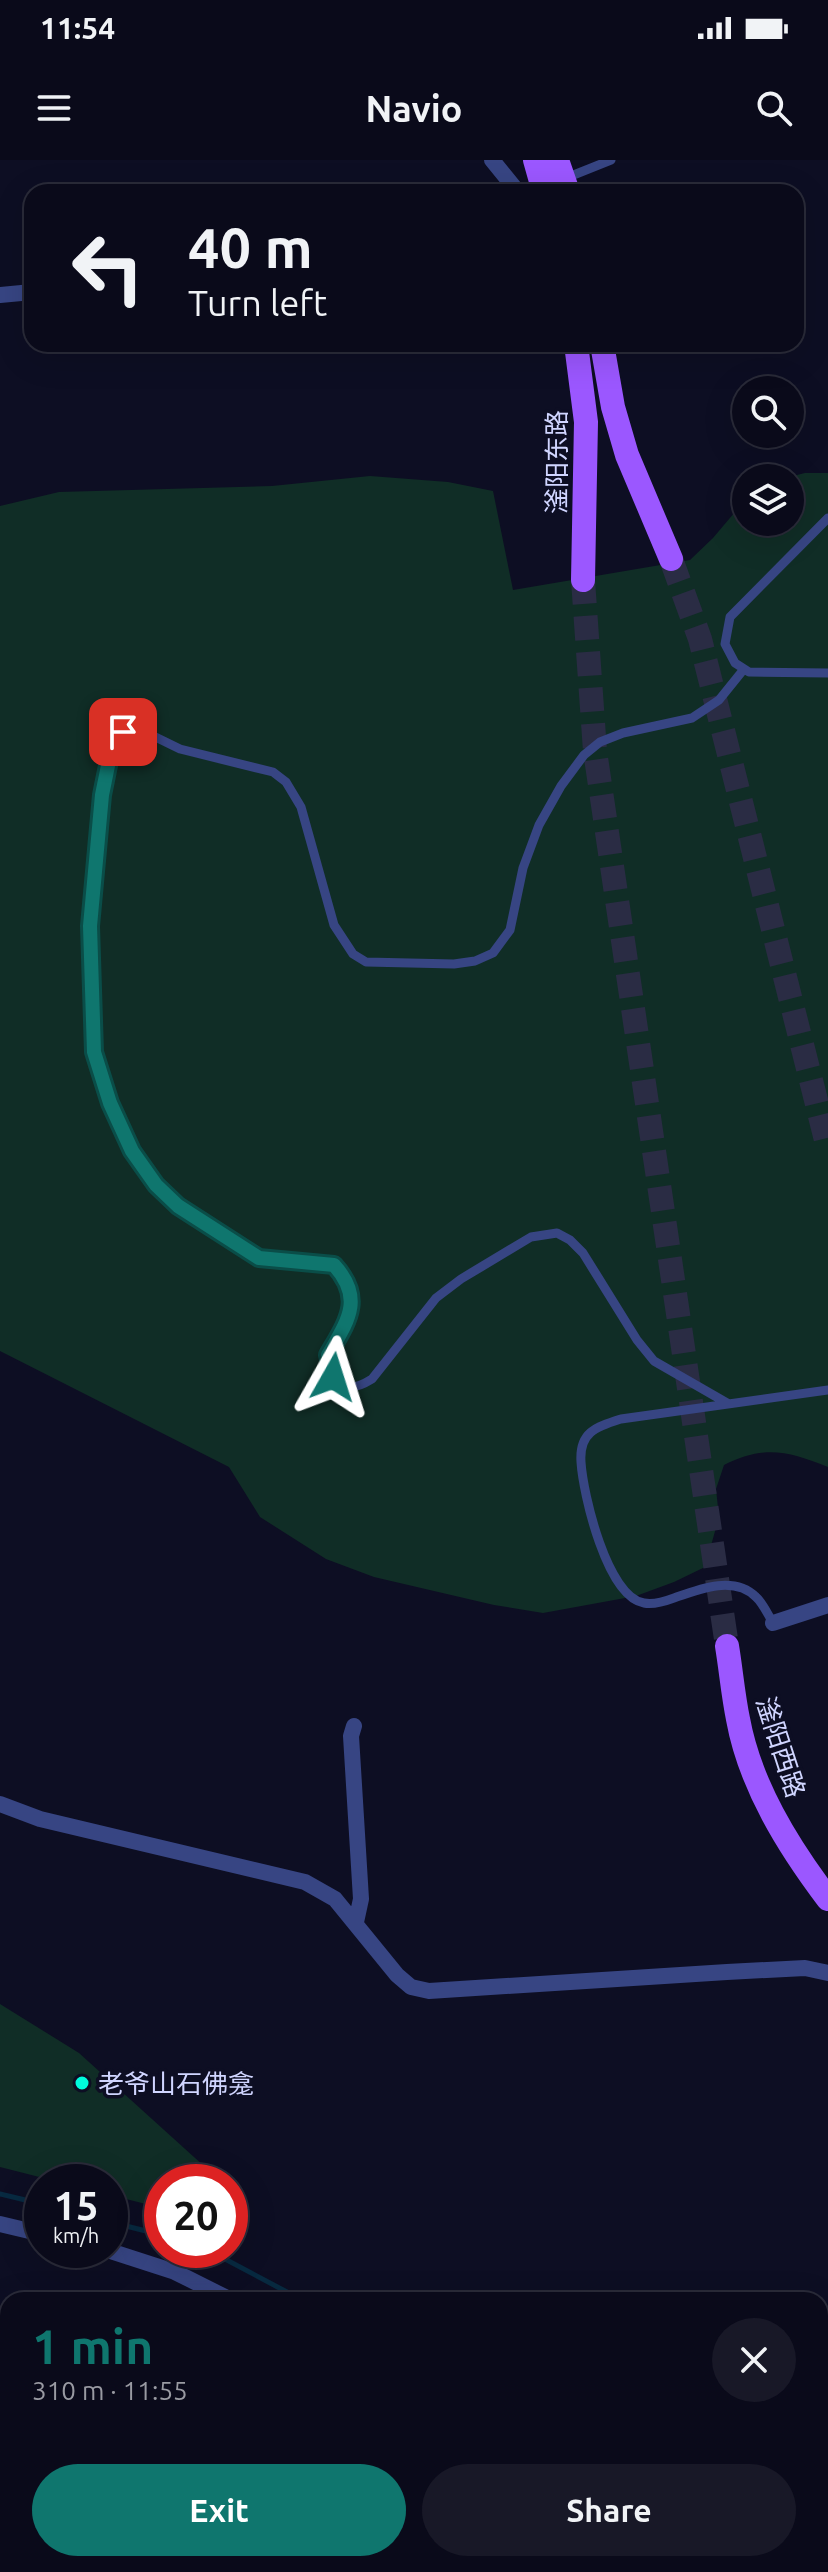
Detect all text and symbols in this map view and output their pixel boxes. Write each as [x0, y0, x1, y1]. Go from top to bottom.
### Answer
text: 11:54 [40, 11, 115, 45]
icon: menu [32, 86, 76, 130]
icon: search [752, 86, 796, 130]
text: Navio [366, 88, 462, 129]
icon: left [56, 216, 160, 320]
text: 40 m [188, 216, 313, 279]
text: Turn left [188, 282, 327, 323]
map controls [732, 376, 804, 536]
button: search [732, 376, 804, 448]
street label: 滏阳东路 [542, 410, 571, 514]
button: layers [732, 464, 804, 536]
pin [89, 698, 157, 766]
icon: arrive [101, 710, 145, 754]
position arrow [291, 1335, 375, 1419]
street label: 滏阳西路 [751, 1693, 811, 1801]
place label: 老爷山石佛龛 [98, 2069, 254, 2098]
marker: 老爷山石佛龛 [73, 2074, 91, 2092]
speed limit sign: 20 [144, 2164, 248, 2268]
text: 15 [53, 2183, 99, 2228]
text: km/h [53, 2224, 99, 2247]
button: close [712, 2318, 796, 2402]
text: 1 min [32, 2319, 153, 2373]
text: 310 m · 11:55 [32, 2376, 188, 2405]
button: Exit [32, 2464, 406, 2556]
button: Share [422, 2464, 796, 2556]

